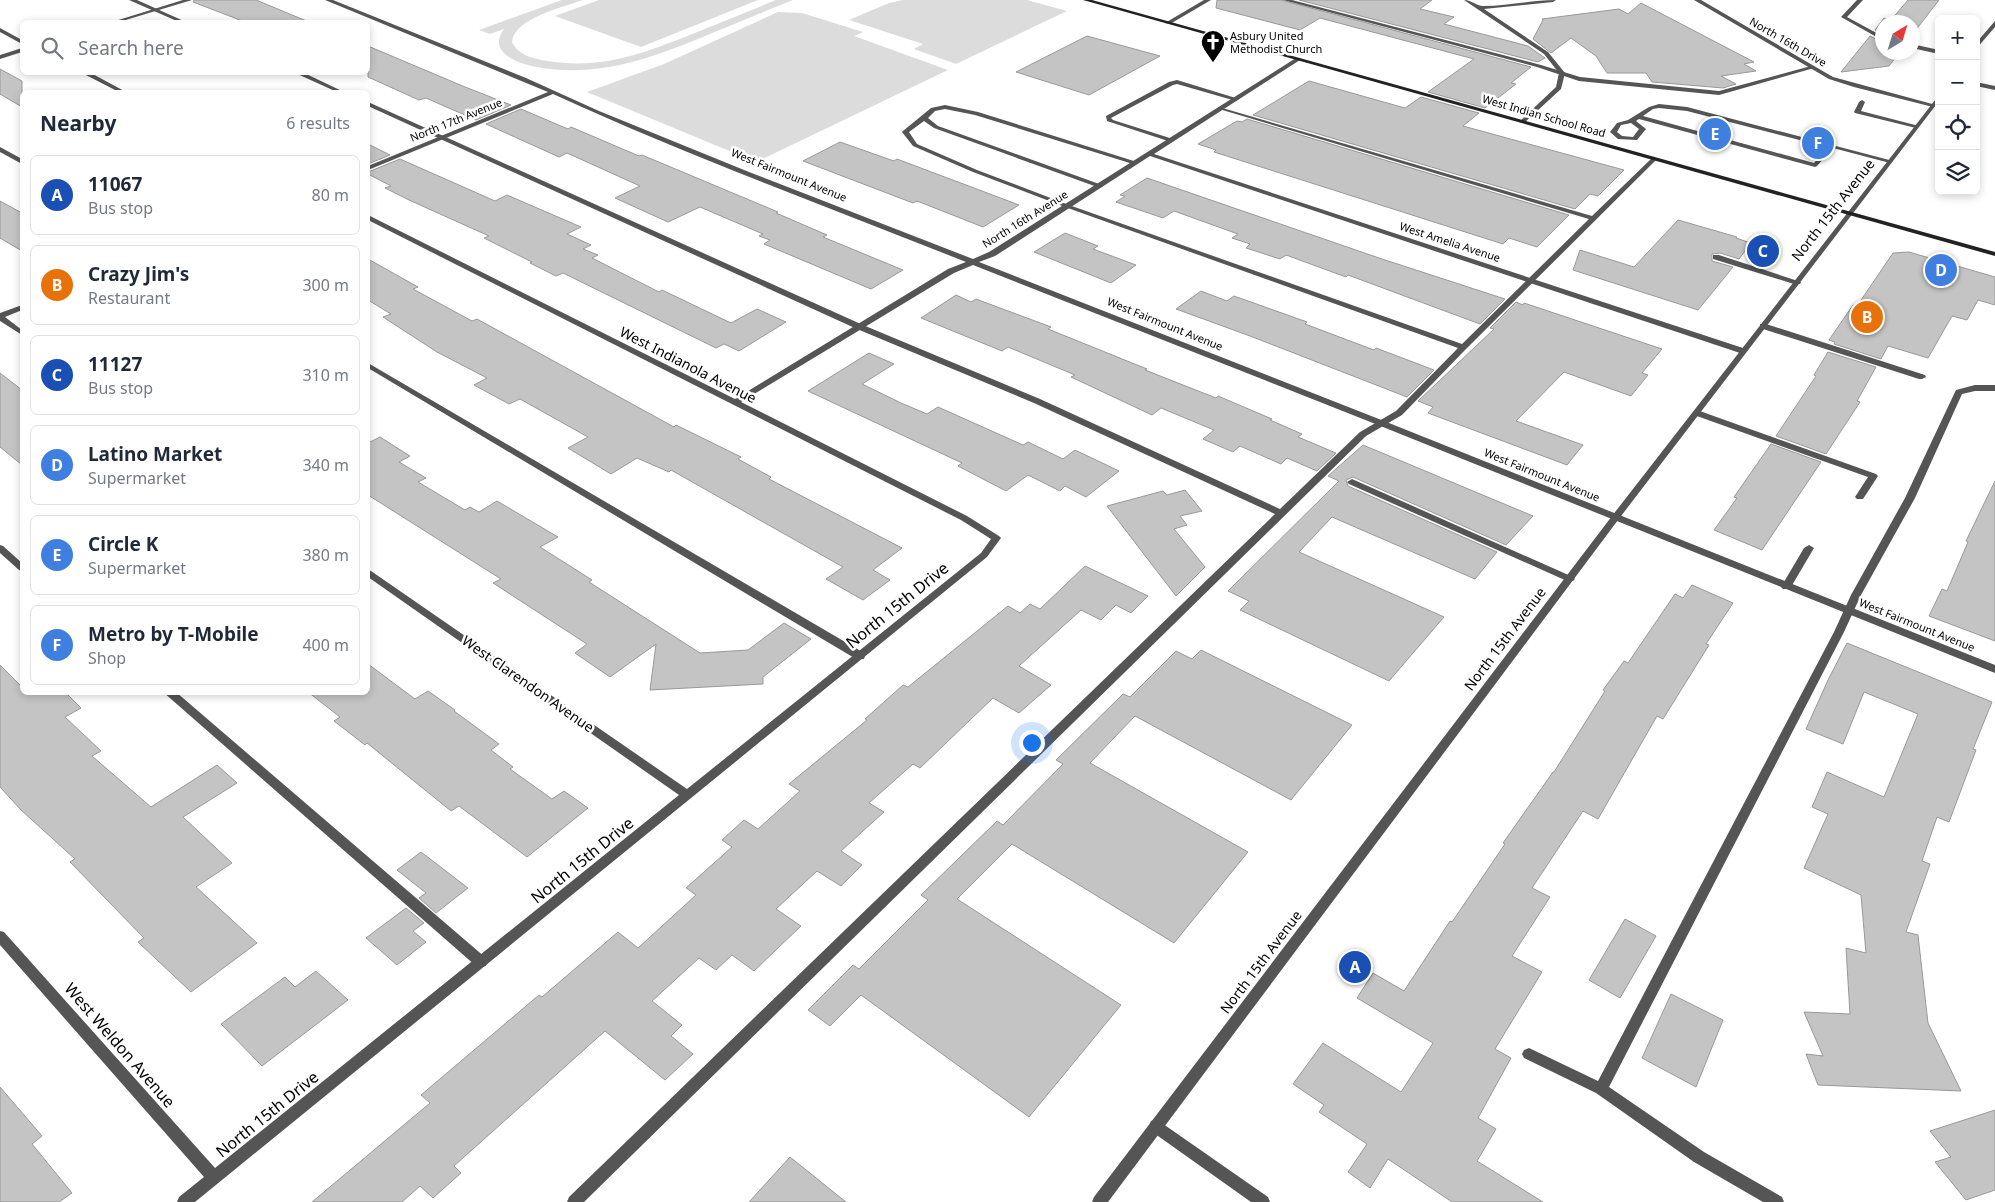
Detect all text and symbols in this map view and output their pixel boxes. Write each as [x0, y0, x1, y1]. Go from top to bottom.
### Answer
street label: North 16th Drive [1747, 13, 1830, 70]
north arrow [1875, 15, 1920, 60]
map controls [1935, 15, 1980, 195]
button: + [1935, 15, 1980, 60]
search box [20, 20, 370, 75]
place label: Asbury United Methodist Church [1230, 28, 1322, 56]
church icon: Asbury United Methodist Church [1200, 29, 1226, 63]
icon: search [38, 34, 66, 62]
text: Search here [78, 35, 184, 61]
button: − [1935, 60, 1980, 105]
street label: West Indian School Road [1481, 91, 1608, 140]
street label: North 17th Avenue [408, 94, 504, 145]
button: locate [1935, 105, 1980, 150]
text: Nearby [40, 109, 116, 137]
text: 6 results [286, 112, 350, 134]
pin: E [1699, 115, 1731, 153]
pin: F [1802, 124, 1834, 162]
street label: West Fairmount Avenue [729, 144, 849, 205]
button: layers [1935, 150, 1980, 195]
street label: North 15th Avenue [1787, 155, 1879, 265]
text: 11067 [88, 171, 142, 197]
text: A [51, 184, 63, 206]
text: 80 m [312, 184, 349, 206]
street label: North 16th Avenue [979, 186, 1070, 251]
text: Bus stop [88, 197, 153, 219]
street label: West Amelia Avenue [1398, 218, 1502, 265]
pin: C [1747, 232, 1779, 270]
pin: D [1925, 251, 1957, 289]
text: Crazy Jim's [88, 261, 189, 287]
text: B [52, 274, 62, 296]
text: 300 m [302, 274, 349, 296]
text: Restaurant [88, 287, 170, 309]
street label: West Fairmount Avenue [1105, 293, 1225, 354]
pin: B [1851, 298, 1883, 336]
street label: West Indianola Avenue [617, 322, 760, 407]
text: 11127 [88, 351, 142, 377]
text: C [52, 364, 62, 386]
text: 310 m [302, 364, 349, 386]
text: Bus stop [88, 377, 153, 399]
text: Latino Market [88, 441, 222, 467]
street label: West Fairmount Avenue [1482, 444, 1602, 505]
text: D [51, 454, 63, 476]
text: 340 m [302, 454, 349, 476]
text: Supermarket [88, 467, 186, 489]
text: Circle K [88, 531, 158, 557]
text: E [53, 544, 61, 566]
text: 380 m [302, 544, 349, 566]
text: Supermarket [88, 557, 186, 579]
street label: North 15th Drive [841, 557, 953, 653]
street label: North 15th Avenue [1459, 583, 1550, 694]
street label: West Fairmount Avenue [1857, 594, 1977, 655]
text: Metro by T-Mobile [88, 621, 259, 647]
street label: West Clarendon Avenue [459, 631, 598, 736]
text: F [53, 634, 61, 656]
text: 400 m [302, 634, 349, 656]
text: Shop [88, 647, 126, 669]
your location [1019, 730, 1045, 756]
street label: North 15th Drive [526, 812, 638, 908]
street label: North 15th Avenue [1215, 906, 1306, 1017]
pin: A [1339, 948, 1371, 986]
street label: West Weldon Avenue [60, 978, 180, 1112]
street label: North 15th Drive [211, 1066, 323, 1162]

